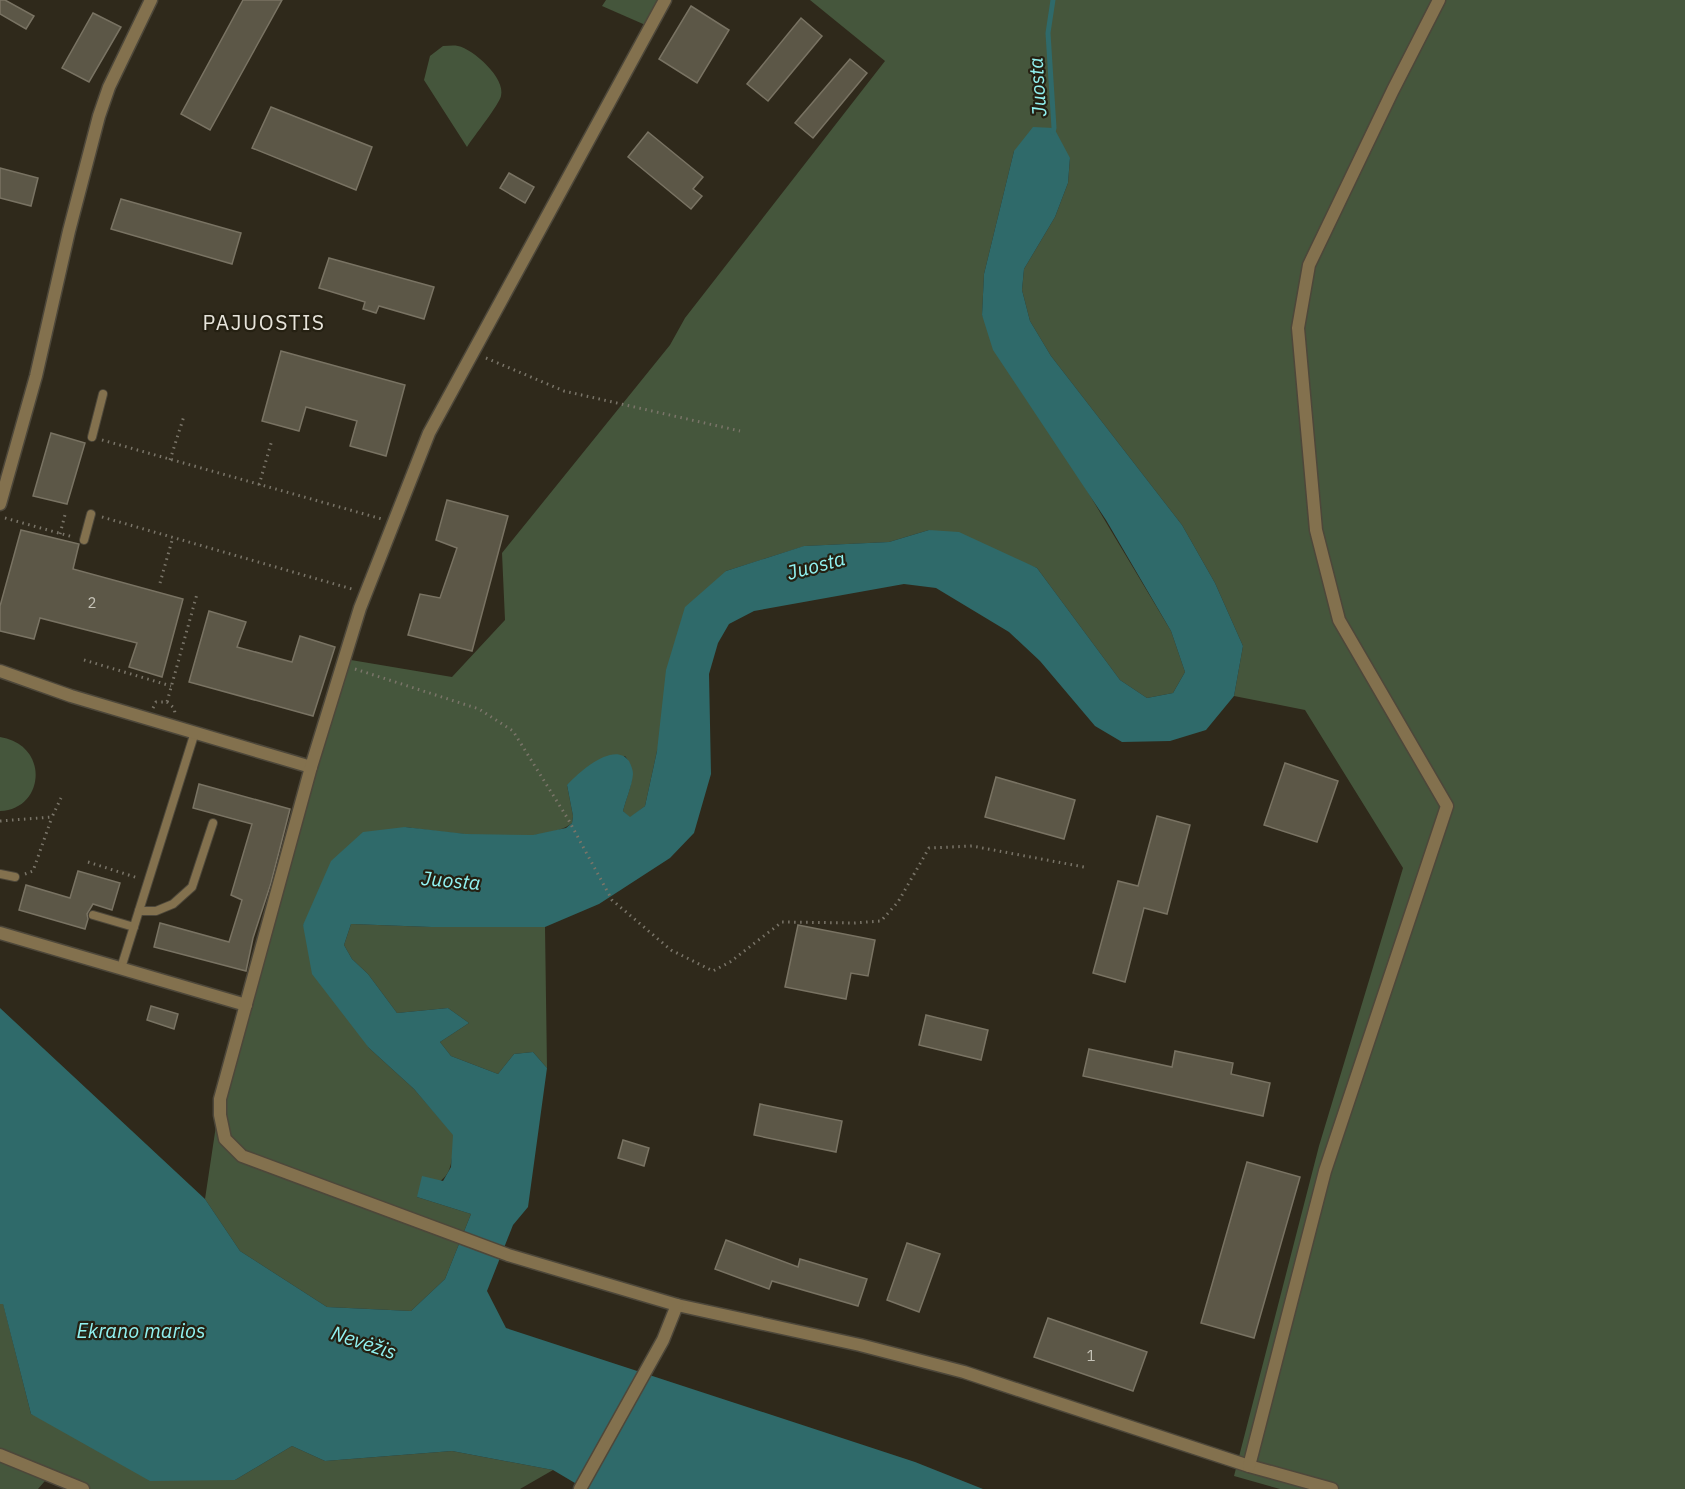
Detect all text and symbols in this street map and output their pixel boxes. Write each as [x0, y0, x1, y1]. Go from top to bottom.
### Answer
water label: Juosta [1021, 57, 1053, 117]
district label: PAJUOSTIS [202, 308, 326, 336]
water label: Juosta [784, 544, 848, 586]
house number: 2 [87, 593, 97, 612]
water label: Juosta [420, 864, 482, 896]
water label: Ekrano marios [76, 1317, 206, 1344]
water label: Nevėžis [328, 1319, 400, 1365]
house number: 1 [1086, 1346, 1096, 1365]

